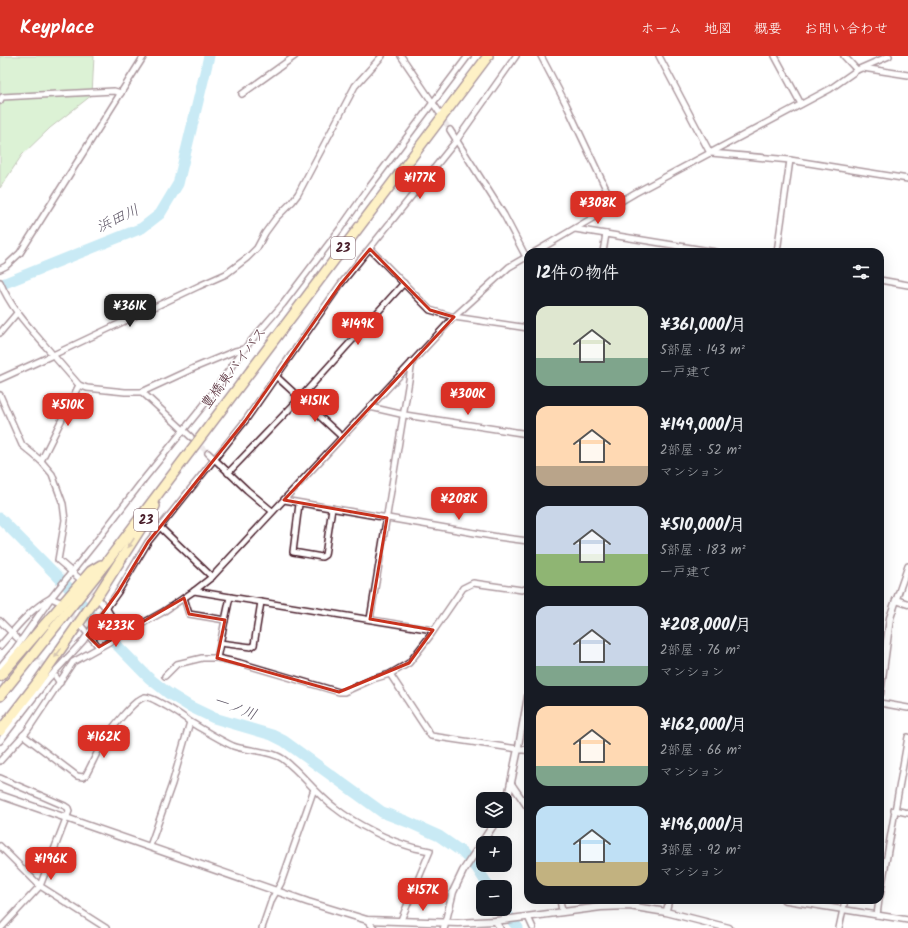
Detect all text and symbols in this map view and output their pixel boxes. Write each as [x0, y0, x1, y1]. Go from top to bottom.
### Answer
text: Keyplace [20, 13, 94, 43]
text: ホーム [641, 18, 682, 40]
text: 地図 [704, 18, 732, 40]
text: 概要 [754, 18, 782, 40]
text: お問い合わせ [804, 18, 888, 40]
pin: ¥177K [392, 166, 448, 200]
text: ¥177K [404, 168, 436, 189]
pin: ¥308K [570, 191, 626, 225]
text: ¥308K [579, 193, 617, 214]
water label: 浜田川 [93, 199, 143, 239]
road number: 23 [331, 237, 355, 259]
text: 12件の物件 [536, 260, 619, 287]
icon: filters [850, 261, 872, 283]
pin: ¥361K [102, 294, 158, 328]
text: ¥361K [113, 296, 147, 317]
pin: ¥149K [330, 312, 386, 346]
text: ¥361,000/月 [660, 312, 747, 339]
text: ¥149K [341, 314, 375, 335]
street label: 豊橋東バイパス [196, 322, 272, 414]
icon: home [568, 322, 616, 370]
text: 5部屋 · 143 m² [660, 340, 745, 361]
text: 一戸建て [660, 362, 712, 383]
pin: ¥300K [440, 382, 496, 416]
text: ¥300K [450, 384, 486, 405]
pin: ¥151K [287, 389, 343, 423]
text: ¥151K [300, 391, 330, 412]
pin: ¥510K [40, 393, 96, 427]
text: ¥510K [52, 395, 85, 416]
text: ¥149,000/月 [660, 412, 746, 439]
icon: home [568, 422, 616, 470]
text: 2部屋 · 52 m² [660, 440, 741, 461]
text: マンション [660, 462, 724, 483]
pin: ¥208K [431, 487, 487, 521]
text: ¥208K [440, 489, 478, 510]
road number: 23 [134, 509, 158, 531]
text: ¥510,000/月 [660, 512, 745, 539]
icon: home [568, 522, 616, 570]
one-way arrow [127, 537, 135, 548]
text: 5部屋 · 183 m² [660, 540, 745, 561]
text: 一戸建て [660, 562, 712, 583]
text: ¥208,000/月 [660, 612, 752, 639]
pin: ¥233K [88, 614, 144, 648]
text: ¥233K [97, 616, 135, 637]
icon: home [568, 622, 616, 670]
text: 2部屋 · 76 m² [660, 640, 740, 661]
one-way arrow [54, 647, 62, 658]
text: マンション [660, 662, 724, 683]
water label: 一ノ川 [210, 689, 260, 727]
text: ¥162,000/月 [660, 712, 747, 739]
icon: home [568, 722, 616, 770]
pin: ¥162K [76, 725, 132, 759]
text: ¥162K [87, 727, 121, 748]
text: 2部屋 · 66 m² [660, 740, 741, 761]
text: マンション [660, 762, 724, 783]
map controls [476, 792, 512, 916]
button: layers [476, 792, 512, 828]
text: ¥196,000/月 [660, 812, 746, 839]
icon: home [568, 822, 616, 870]
button: + [476, 836, 512, 872]
text: 3部屋 · 92 m² [660, 840, 740, 861]
pin: ¥196K [23, 847, 79, 881]
text: ¥196K [34, 849, 68, 870]
text: マンション [660, 862, 724, 883]
pin: ¥157K [395, 878, 451, 912]
text: ¥157K [407, 880, 439, 901]
button: − [476, 880, 512, 916]

